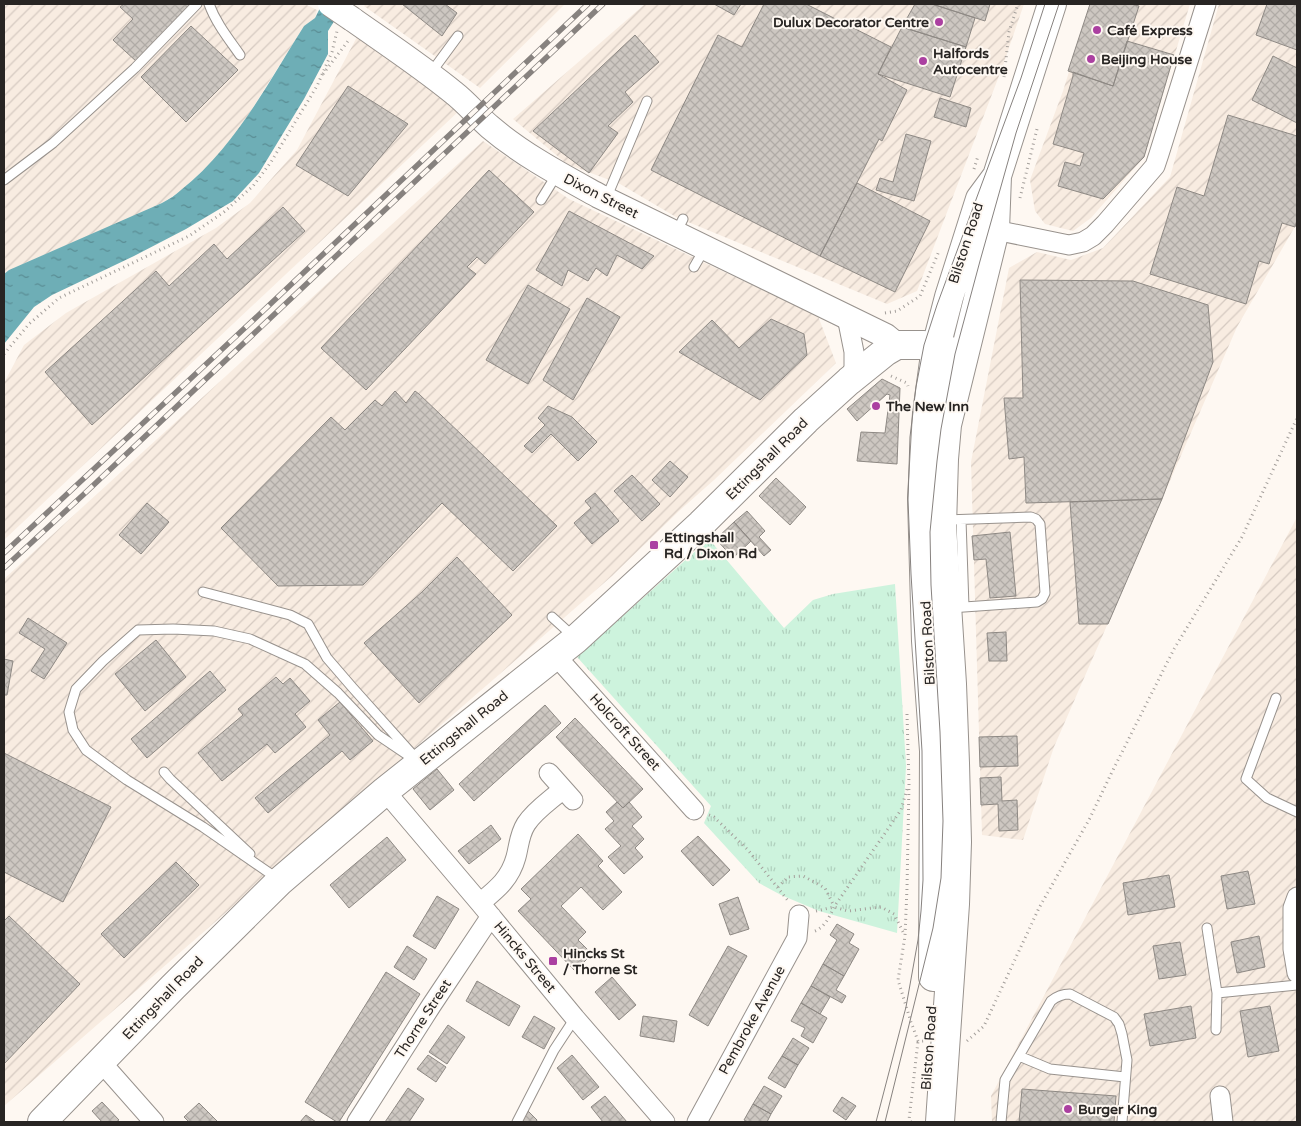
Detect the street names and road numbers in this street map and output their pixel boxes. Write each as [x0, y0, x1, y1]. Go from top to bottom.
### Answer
street label: Dixon Street [561, 170, 642, 222]
street label: Bilston Road [945, 200, 987, 286]
street label: Ettingshall Road [722, 414, 812, 504]
street label: Bilston Road [917, 600, 939, 686]
street label: Ettingshall Road [416, 687, 512, 769]
street label: Holcroft Street [586, 690, 664, 774]
street label: Hincks Street [490, 918, 560, 997]
street label: Ettingshall Road [119, 953, 207, 1043]
street label: Pembroke Avenue [715, 963, 789, 1077]
street label: Thorne Street [391, 976, 455, 1062]
street label: Bilston Road [918, 1005, 940, 1091]

